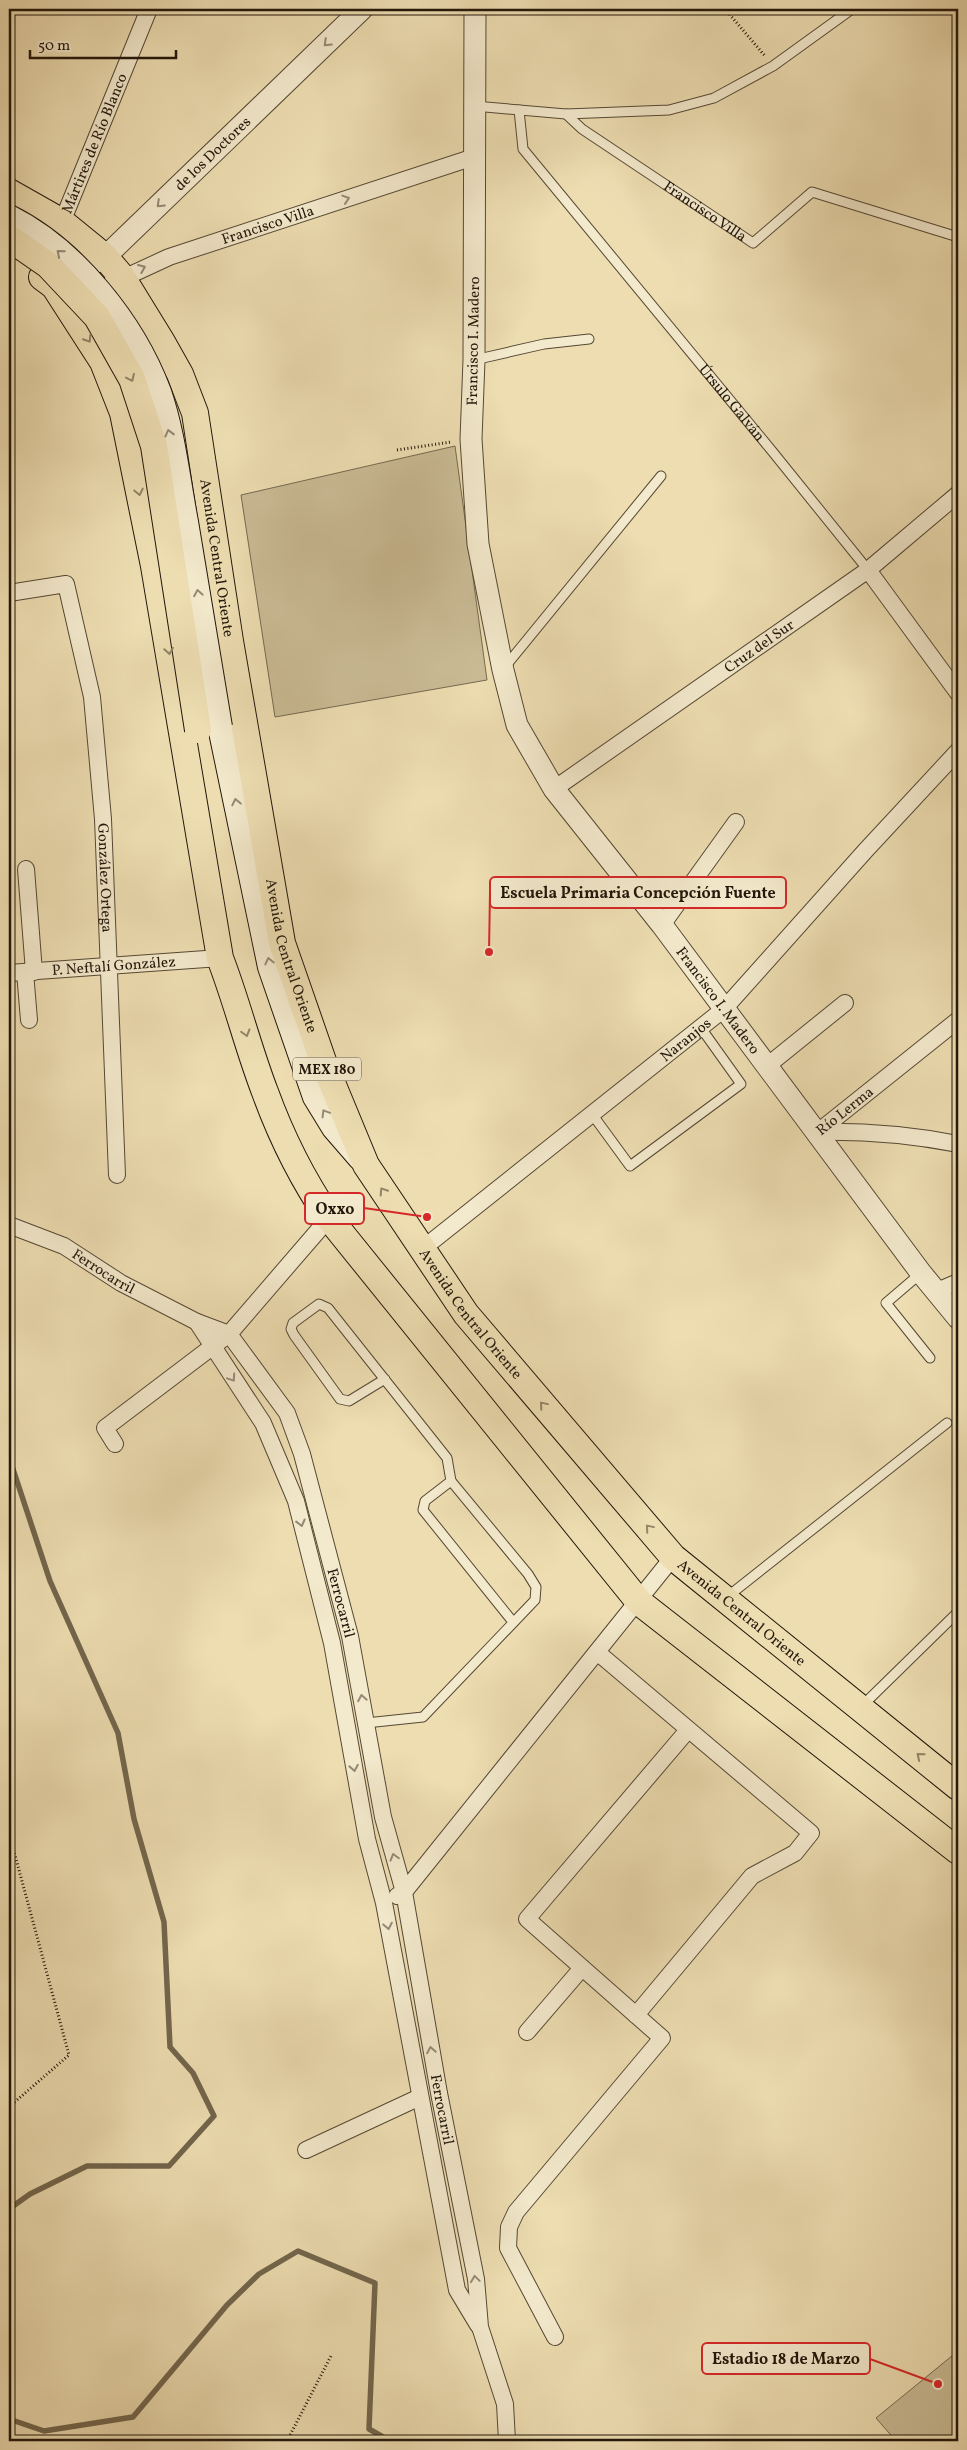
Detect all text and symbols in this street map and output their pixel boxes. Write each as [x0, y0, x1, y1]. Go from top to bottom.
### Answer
scale bar [30, 28, 176, 60]
text: 50 m [38, 36, 70, 57]
one-way arrow [323, 37, 332, 46]
street label: Mártires de Río Blanco [57, 71, 134, 217]
street label: de los Doctores [170, 112, 256, 196]
street label: Francisco Villa [659, 177, 750, 248]
one-way arrow [341, 195, 350, 205]
one-way arrow [156, 199, 165, 208]
street label: Francisco Villa [219, 201, 317, 251]
one-way arrow [56, 250, 65, 259]
one-way arrow [137, 264, 146, 275]
street label: Francisco I. Madero [463, 276, 486, 406]
one-way arrow [82, 333, 92, 342]
street label: Úrsulo Galván [693, 361, 769, 447]
one-way arrow [124, 373, 135, 382]
one-way arrow [164, 429, 175, 438]
street label: Avenida Central Oriente [193, 478, 238, 639]
one-way arrow [133, 487, 144, 496]
one-way arrow [193, 589, 203, 597]
street label: Cruz del Sur [721, 615, 799, 679]
one-way arrow [163, 647, 173, 656]
one-way arrow [231, 798, 241, 807]
street label: González Ortega [91, 823, 116, 933]
street label: Avenida Central Oriente [259, 877, 321, 1036]
callout: Escuela Primaria Concepción Fuente [490, 877, 786, 908]
text: Escuela Primaria Concepción Fuente [500, 883, 776, 905]
street label: Francisco I. Madero [670, 943, 764, 1059]
street label: P. Neftalí González [51, 952, 176, 982]
one-way arrow [264, 957, 275, 966]
street label: Naranjos [656, 1014, 716, 1068]
one-way arrow [240, 1028, 250, 1036]
road number: MEX 180 [293, 1058, 361, 1080]
street label: Río Lerma [812, 1082, 879, 1141]
one-way arrow [321, 1110, 331, 1119]
one-way arrow [380, 1188, 389, 1197]
callout: Oxxo [305, 1193, 364, 1224]
text: Oxxo [316, 1199, 354, 1221]
street label: Ferrocarril [67, 1245, 138, 1300]
street label: Avenida Central Oriente [413, 1245, 526, 1384]
one-way arrow [226, 1372, 235, 1381]
one-way arrow [540, 1401, 549, 1410]
one-way arrow [296, 1519, 306, 1527]
one-way arrow [645, 1525, 654, 1534]
street label: Avenida Central Oriente [672, 1555, 810, 1672]
street label: Ferrocarril [321, 1566, 359, 1640]
one-way arrow [357, 1693, 367, 1702]
one-way arrow [917, 1754, 926, 1762]
one-way arrow [348, 1763, 358, 1772]
one-way arrow [390, 1853, 400, 1861]
one-way arrow [383, 1922, 393, 1931]
one-way arrow [427, 2046, 437, 2055]
street label: Ferrocarril [424, 2073, 458, 2147]
one-way arrow [470, 2274, 481, 2282]
callout: Estadio 18 de Marzo [702, 2343, 870, 2374]
text: Estadio 18 de Marzo [712, 2349, 860, 2371]

